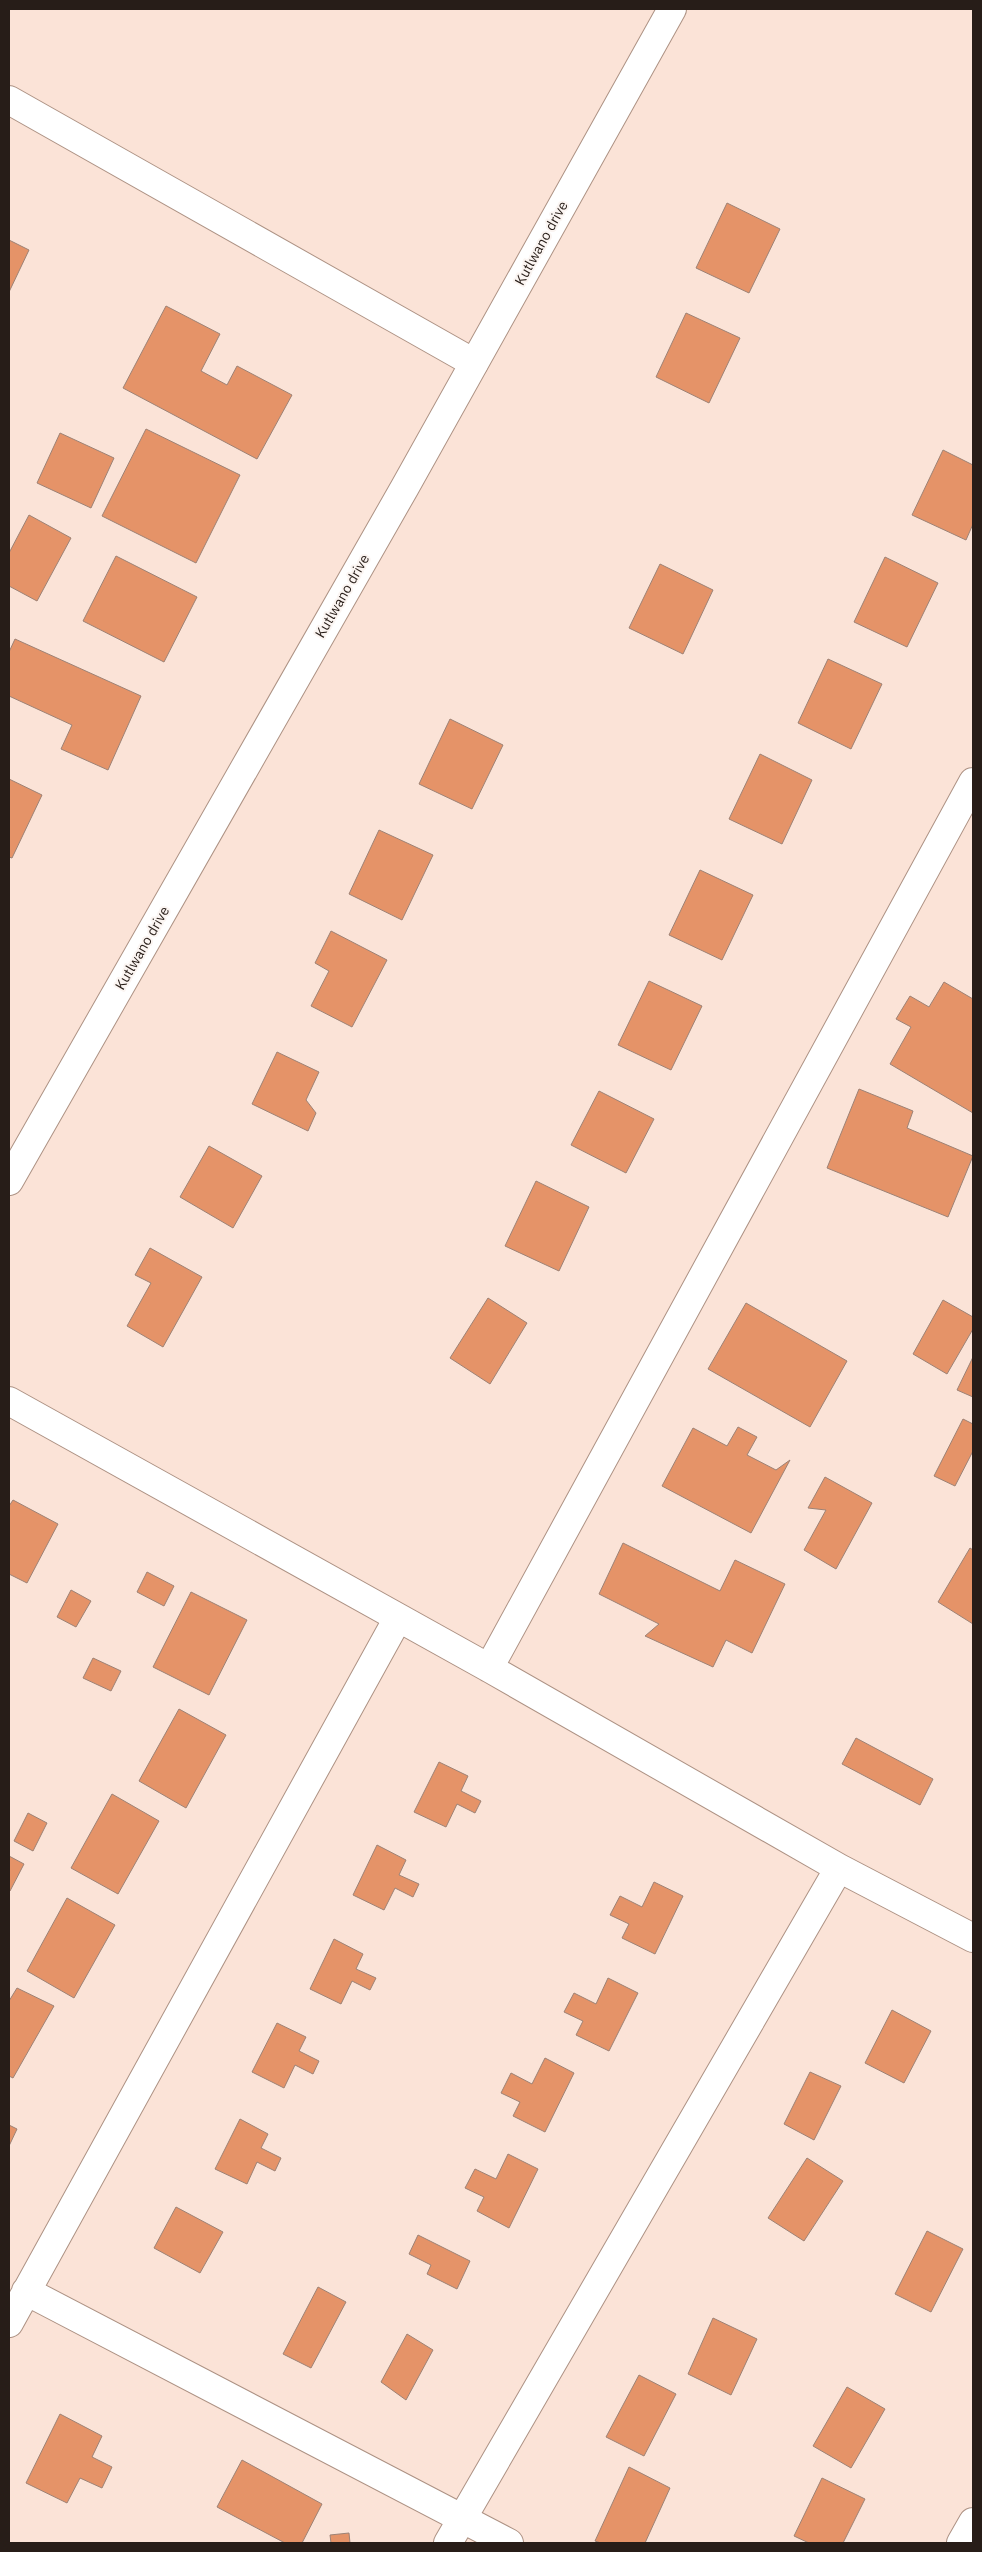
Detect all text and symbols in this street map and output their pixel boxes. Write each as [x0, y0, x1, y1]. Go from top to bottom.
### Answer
street label: Kutlwano drive [510, 197, 572, 288]
street label: Kutlwano drive [311, 551, 373, 641]
street label: Kutlwano drive [111, 903, 173, 993]

